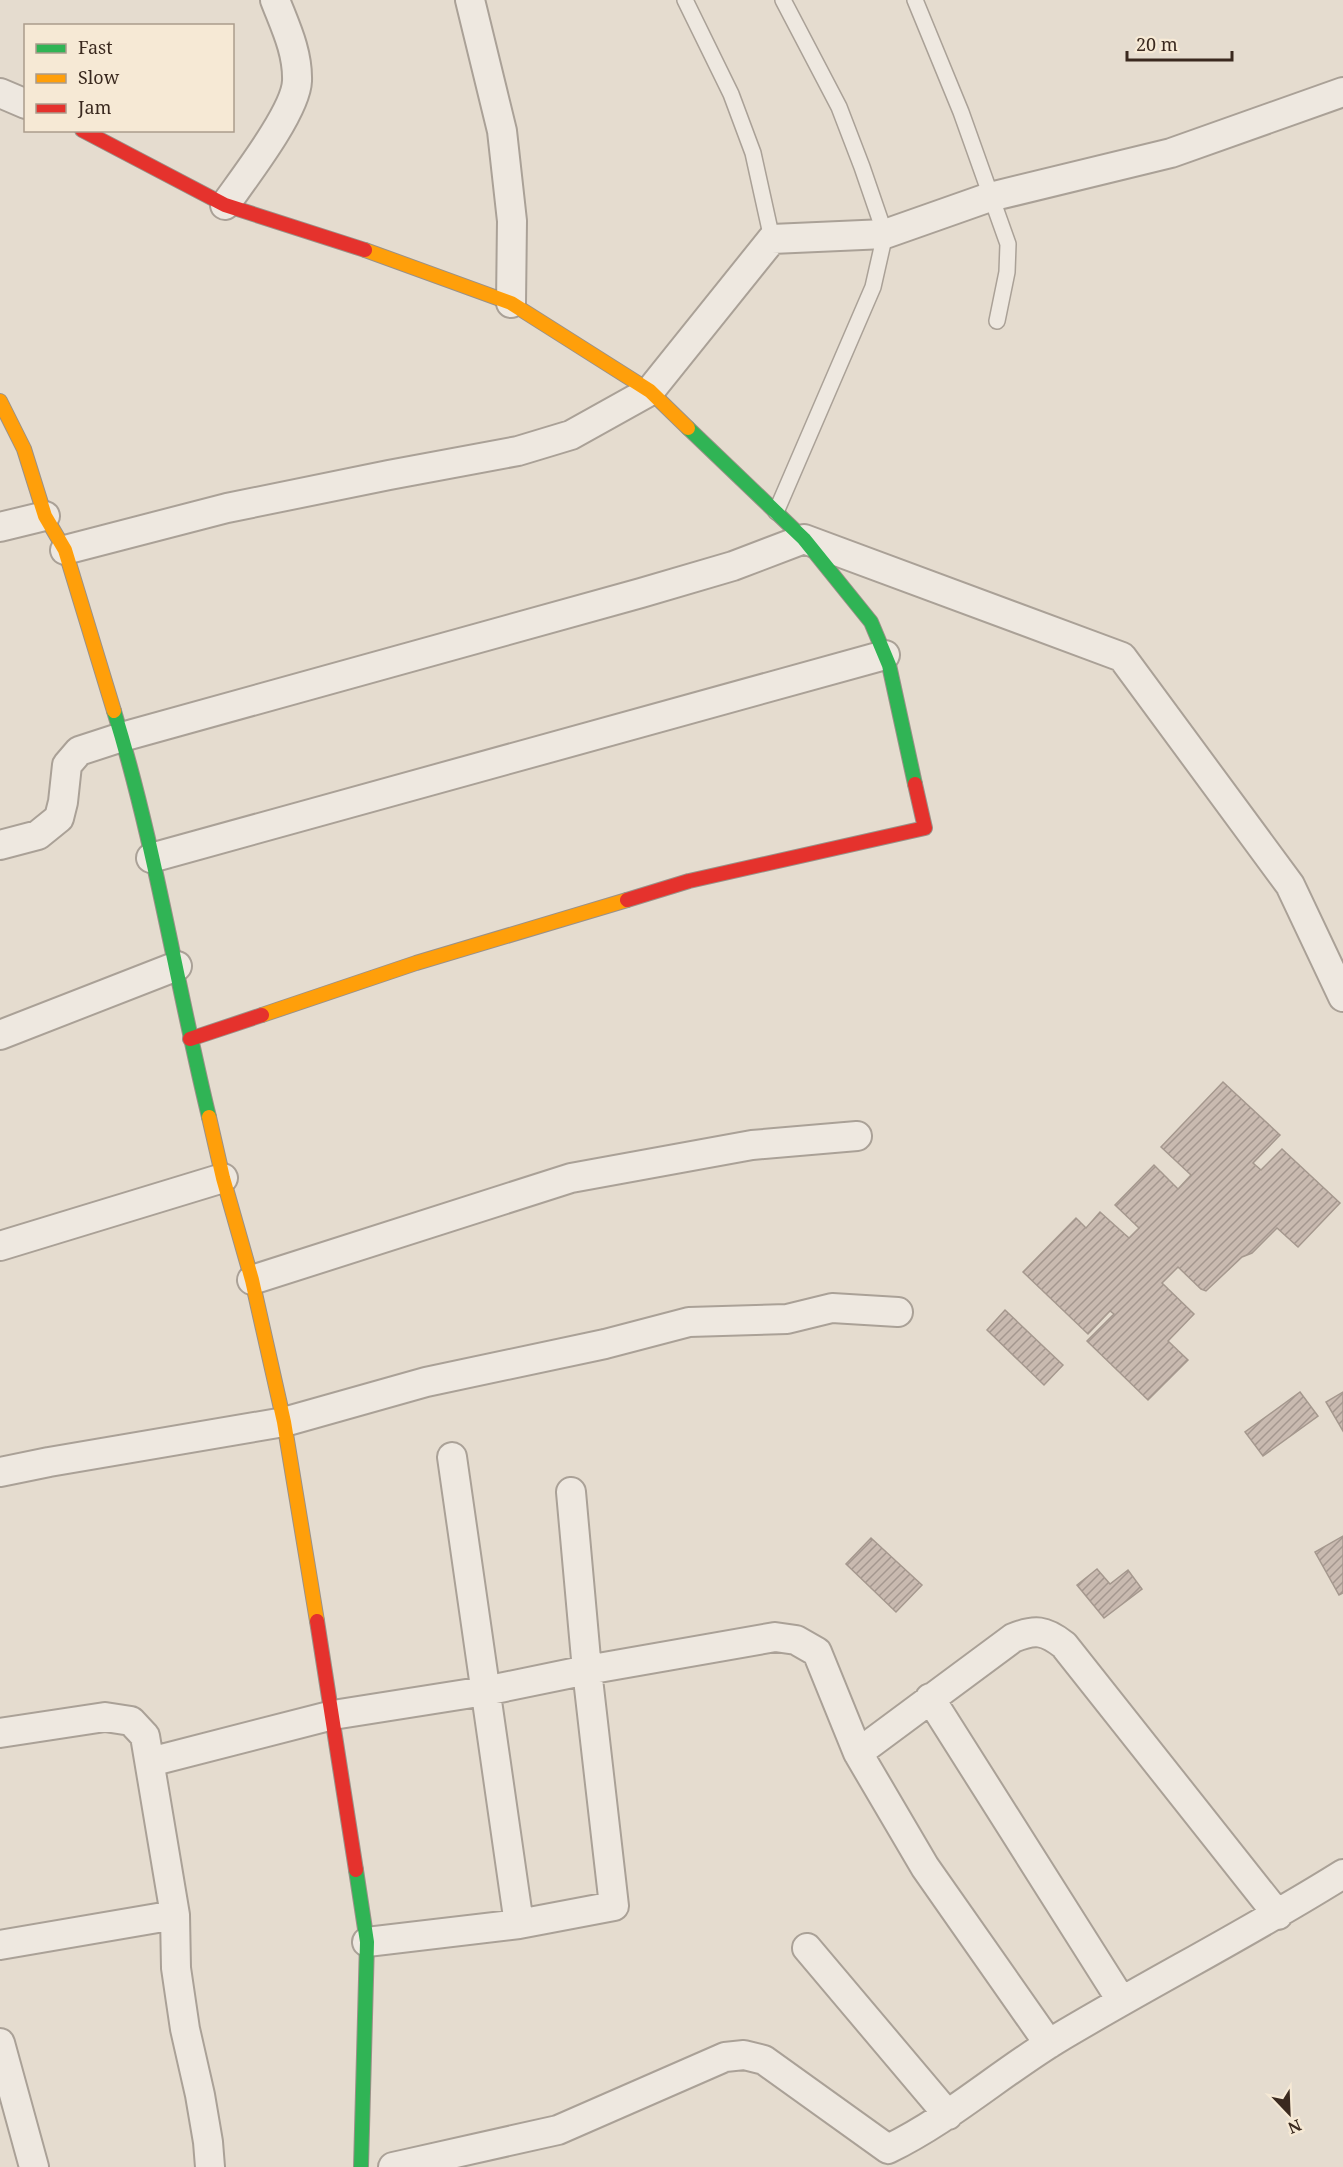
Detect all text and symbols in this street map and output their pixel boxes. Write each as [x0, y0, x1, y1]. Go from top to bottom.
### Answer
legend [24, 24, 234, 132]
scale bar [1127, 24, 1232, 62]
text: 20 m [1136, 32, 1178, 56]
text: Fast [78, 35, 113, 59]
text: Slow [78, 65, 120, 89]
text: Jam [77, 95, 112, 119]
north arrow [1259, 2083, 1319, 2143]
text: N [1284, 2114, 1305, 2140]

